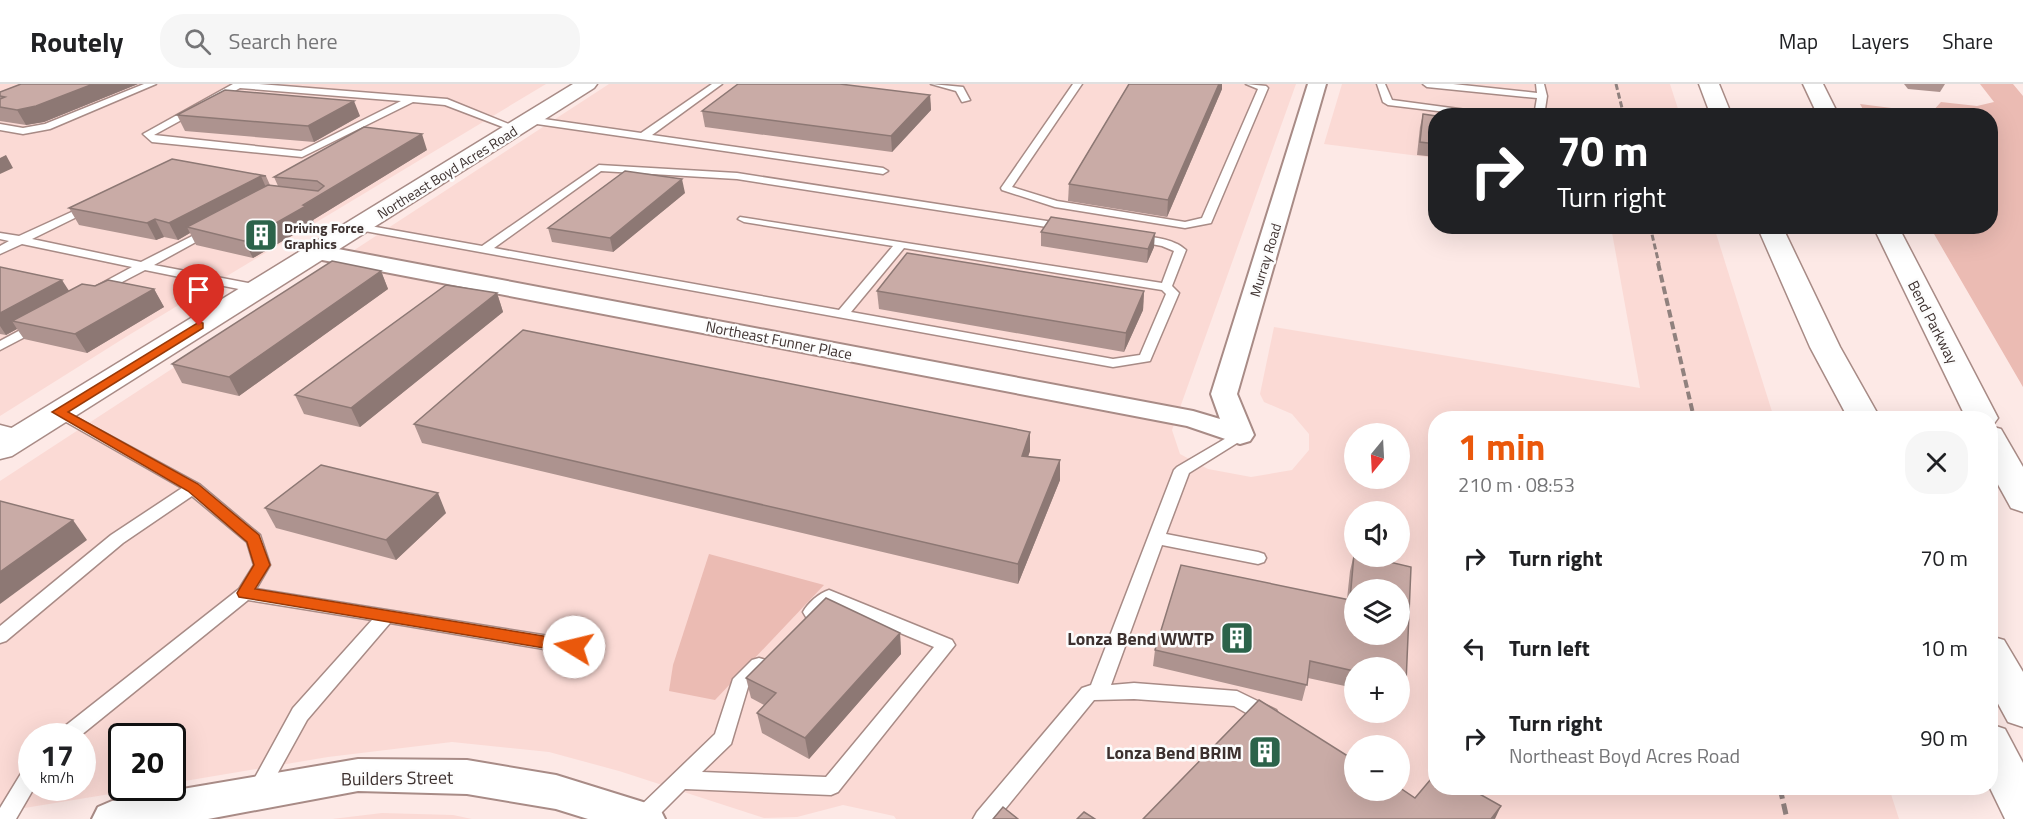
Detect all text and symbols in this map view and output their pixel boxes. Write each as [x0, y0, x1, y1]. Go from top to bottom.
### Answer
search box [160, 14, 580, 68]
text: Routely [30, 20, 124, 63]
text: Search here [229, 24, 338, 58]
icon: search [181, 25, 214, 58]
text: Map [1779, 25, 1818, 57]
text: Layers [1851, 25, 1909, 57]
text: Share [1942, 25, 1993, 57]
text: 70 m [1557, 118, 1649, 182]
street label: Northeast Boyd Acres Road [373, 120, 521, 224]
icon: right [1458, 132, 1536, 210]
text: Turn right [1557, 176, 1666, 217]
building icon: Driving Force Graphics [243, 217, 279, 253]
place label: Driving Force Graphics [284, 217, 364, 254]
street label: Murray Road [1244, 221, 1286, 299]
pin [173, 264, 224, 326]
icon: arrive [182, 273, 215, 306]
street label: Bend Parkway [1902, 276, 1964, 368]
street label: Northeast Funner Place [704, 315, 854, 365]
text: 1 min [1458, 419, 1545, 474]
north arrow [1344, 423, 1410, 489]
map controls [1344, 423, 1410, 801]
button: close [1905, 431, 1968, 494]
text: 210 m · 08:53 [1458, 469, 1575, 500]
button: sound [1344, 501, 1410, 567]
text: Turn right [1509, 541, 1603, 575]
text: 70 m [1920, 541, 1968, 575]
icon: right [1458, 542, 1491, 575]
button: layers [1344, 579, 1410, 645]
position arrow [542, 615, 606, 679]
building icon: Lonza Bend WWTP [1219, 620, 1255, 656]
place label: Lonza Bend WWTP [1067, 625, 1214, 652]
text: Turn left [1509, 631, 1590, 665]
text: 10 m [1920, 631, 1968, 665]
icon: left [1458, 632, 1491, 665]
button: + [1344, 657, 1410, 723]
text: Turn right [1509, 706, 1603, 740]
text: 90 m [1920, 721, 1968, 755]
icon: right [1458, 722, 1491, 755]
speed limit sign: 20 [108, 723, 186, 801]
text: 17 [40, 732, 74, 778]
building icon: Lonza Bend BRIM [1247, 734, 1283, 770]
button: − [1344, 735, 1410, 801]
place label: Lonza Bend BRIM [1106, 739, 1242, 766]
text: Northeast Boyd Acres Road [1509, 740, 1740, 771]
street label: Builders Street [341, 764, 454, 792]
text: km/h [40, 766, 74, 789]

